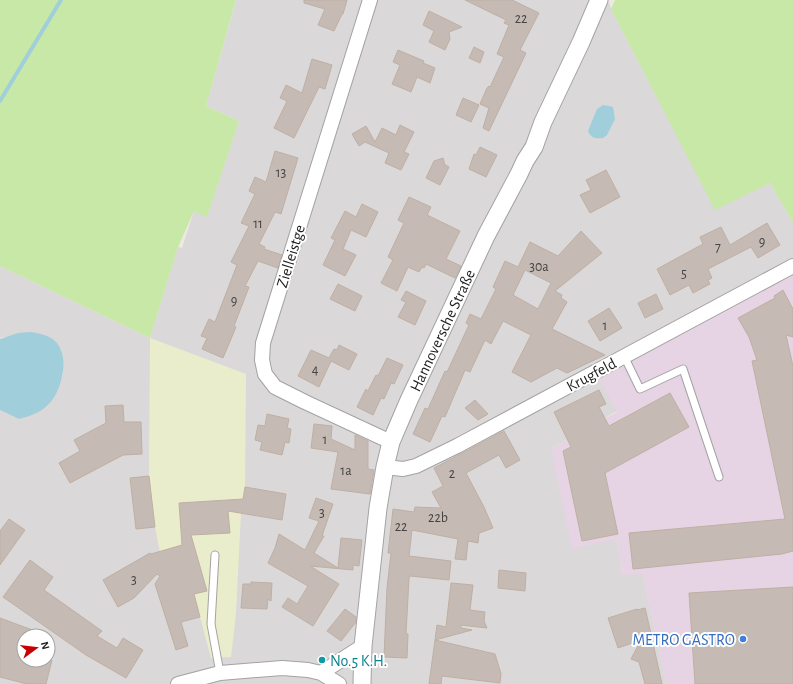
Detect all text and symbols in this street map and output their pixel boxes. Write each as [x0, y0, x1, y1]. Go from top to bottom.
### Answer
house number: 22 [515, 12, 527, 26]
house number: 13 [276, 166, 287, 180]
house number: 11 [253, 217, 263, 231]
street label: Zielleistge [274, 223, 308, 290]
house number: 9 [759, 235, 765, 249]
house number: 7 [715, 240, 721, 254]
house number: 30a [529, 260, 549, 274]
street label: Hannoversche Straße [407, 267, 478, 394]
house number: 5 [681, 267, 687, 281]
house number: 9 [231, 294, 237, 308]
house number: 1 [603, 319, 607, 333]
street label: Krugfeld [564, 355, 619, 395]
house number: 4 [312, 363, 319, 377]
house number: 1 [323, 433, 327, 447]
house number: 1a [340, 464, 352, 478]
house number: 2 [449, 467, 455, 481]
house number: 3 [319, 506, 325, 520]
house number: 22b [428, 511, 448, 525]
house number: 22 [395, 520, 407, 534]
house number: 3 [131, 573, 137, 587]
north arrow [16, 628, 56, 668]
place label: METRO GASTRO [632, 632, 735, 648]
marker: METRO GASTRO [738, 634, 748, 644]
text: N [39, 640, 51, 651]
place label: No.5 K.H. [330, 653, 387, 669]
marker: No.5 K.H. [317, 655, 327, 665]

